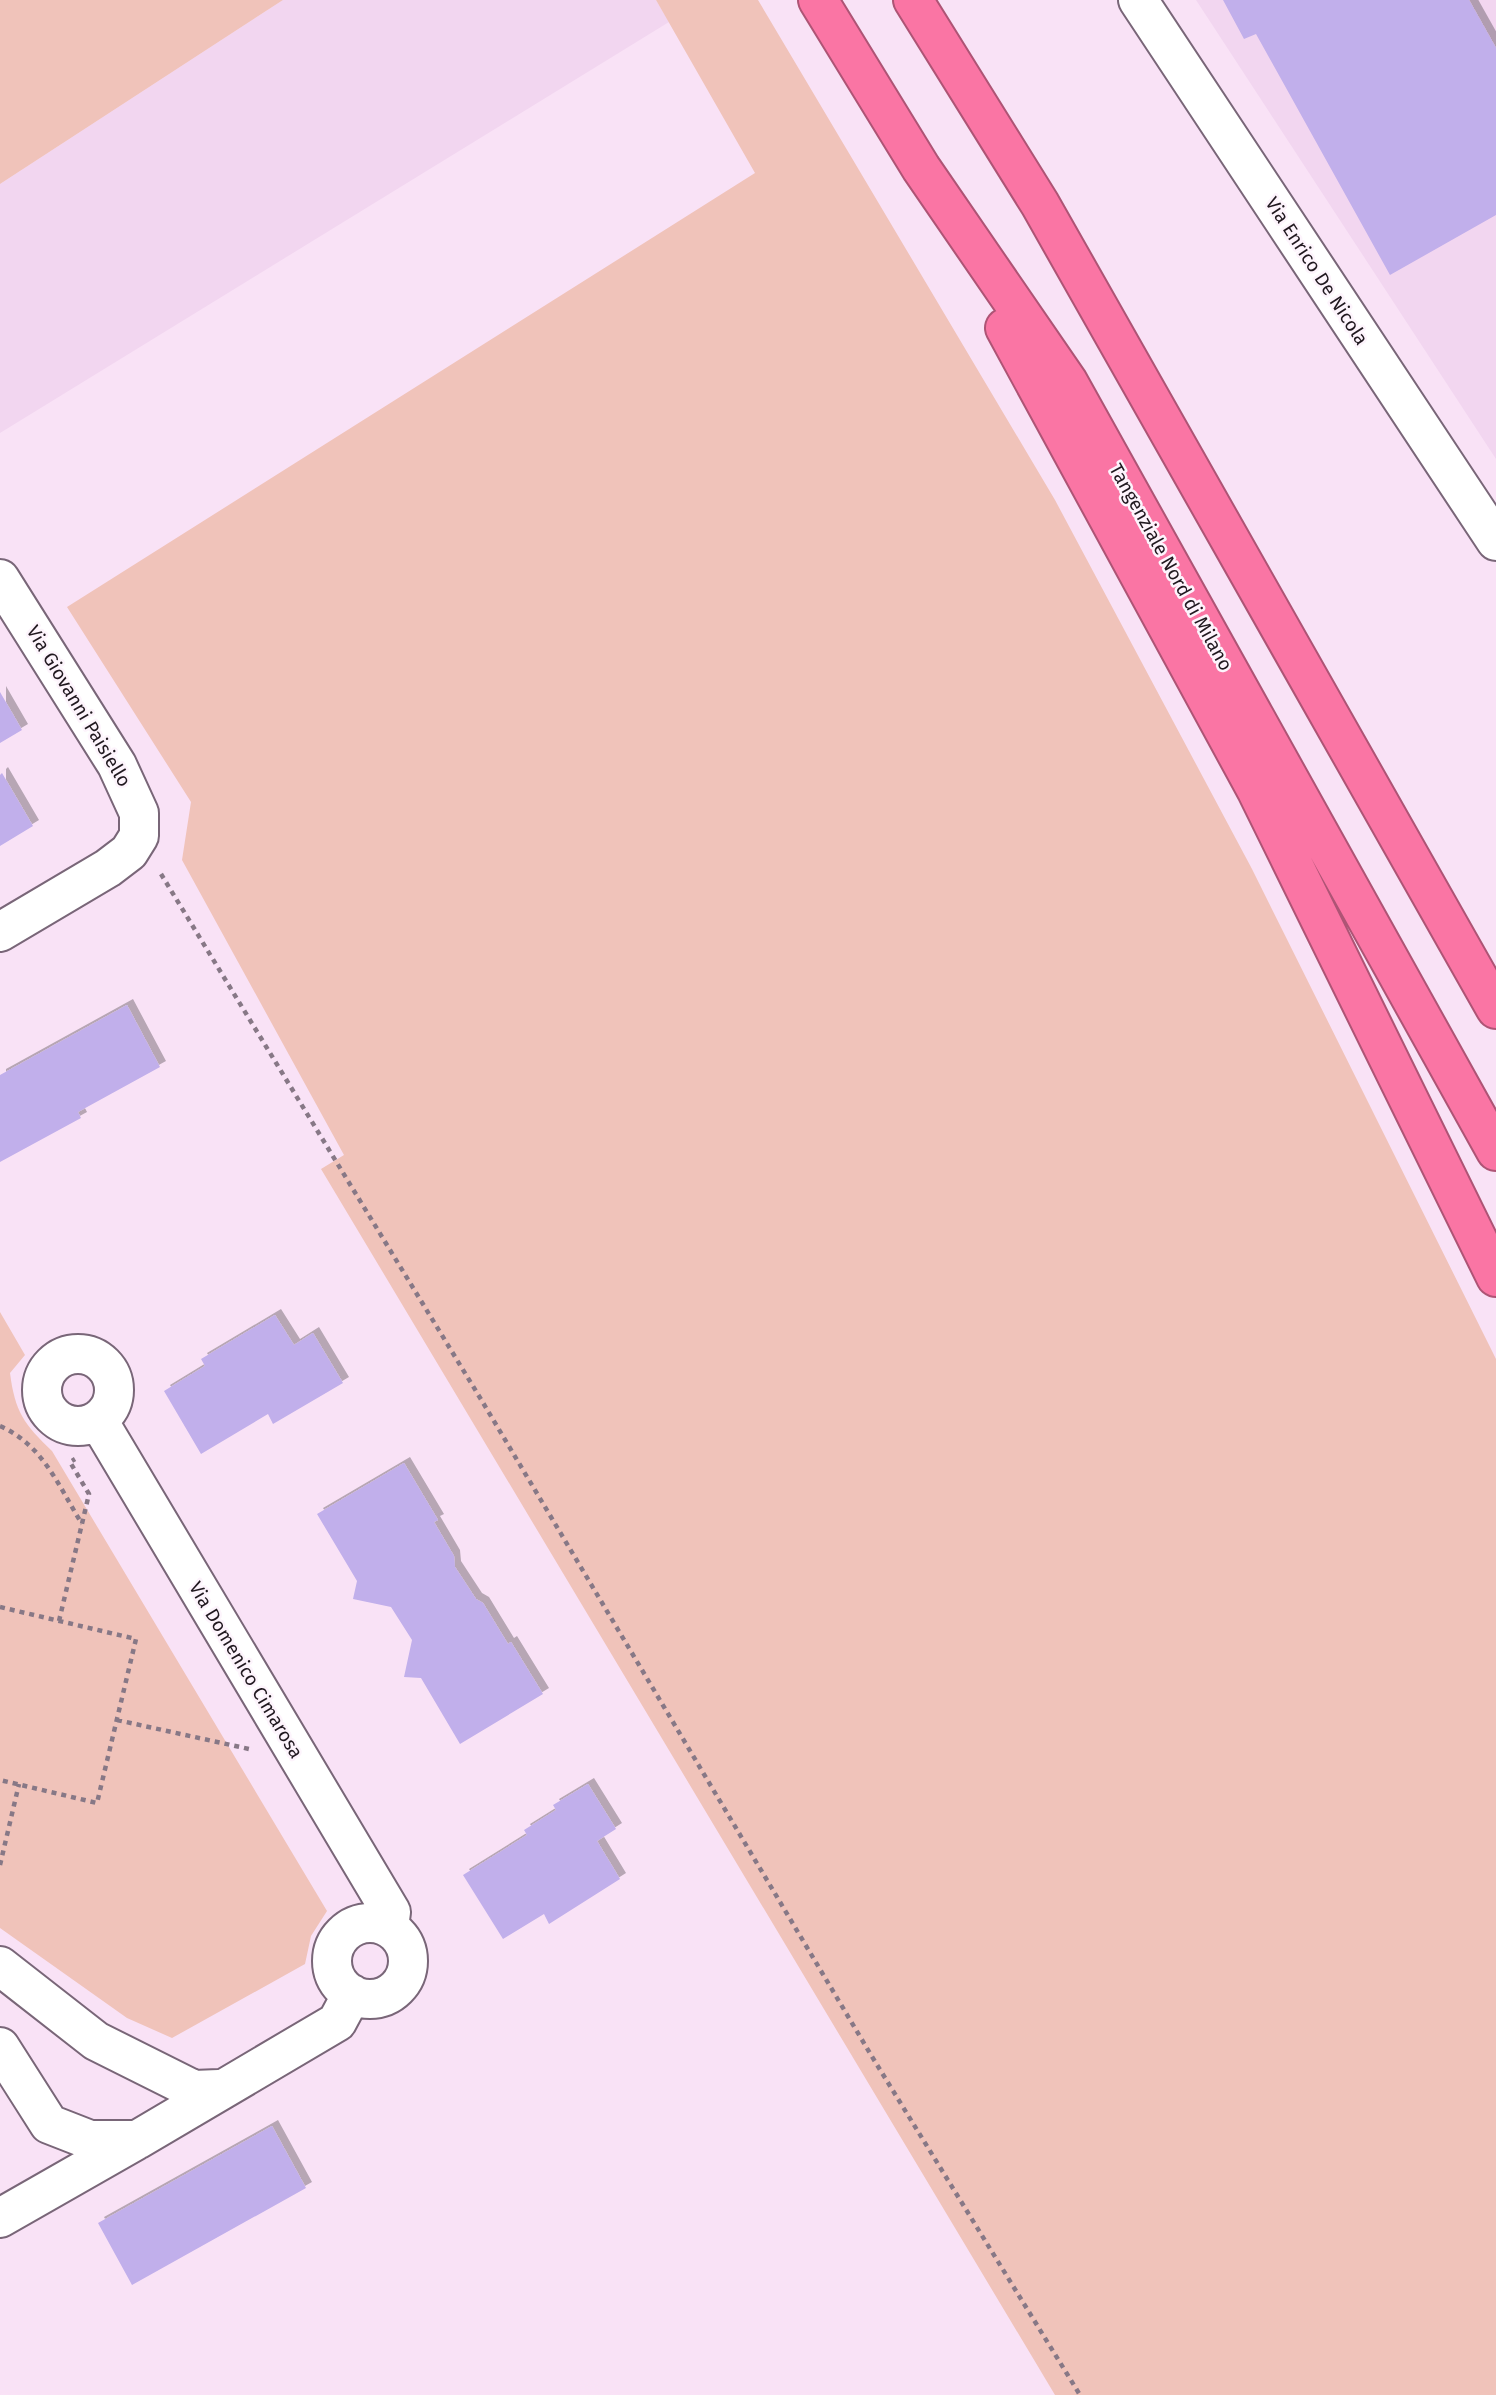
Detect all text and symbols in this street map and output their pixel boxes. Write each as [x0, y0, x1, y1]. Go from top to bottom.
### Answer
street label: Via Enrico De Nicola [1261, 193, 1373, 349]
street label: Tangenziale Nord di Milano [1104, 459, 1238, 675]
street label: Via Giovanni Paisiello [22, 621, 136, 791]
street label: Via Domenico Cimarosa [184, 1577, 308, 1763]

